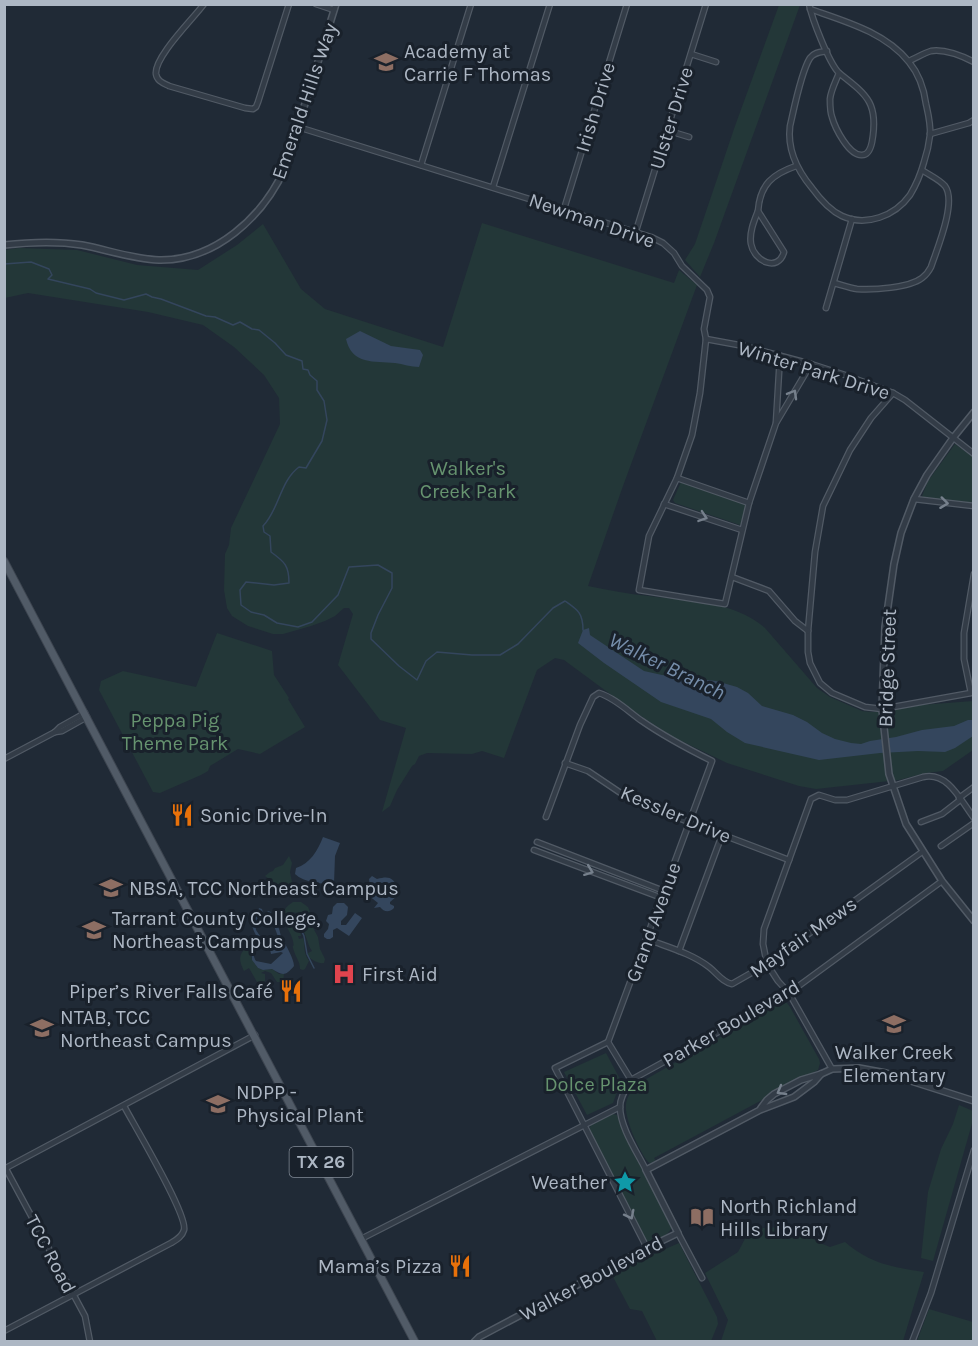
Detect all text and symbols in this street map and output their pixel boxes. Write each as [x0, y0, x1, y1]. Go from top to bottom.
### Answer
street label: Emerald Hills Way [267, 20, 342, 182]
place label: Academy at Carrie F Thomas [404, 40, 551, 86]
school or university icon: Academy at Carrie F Thomas [373, 49, 399, 75]
street label: Irish Drive [571, 59, 620, 155]
street label: Ulster Drive [645, 64, 698, 172]
street label: Newman Drive [526, 188, 658, 253]
street label: Winter Park Drive [735, 336, 893, 405]
one-way arrow [786, 390, 798, 400]
park label: Walker's Creek Park [420, 457, 516, 503]
one-way arrow [939, 496, 948, 509]
one-way arrow [697, 509, 708, 522]
street label: Bridge Street [874, 608, 901, 728]
water label: Walker Branch [605, 628, 729, 704]
park label: Peppa Pig Theme Park [122, 709, 228, 755]
street label: Kessler Drive [617, 781, 735, 848]
restaurant icon: Sonic Drive-In [169, 802, 195, 828]
place label: Sonic Drive-In [200, 804, 327, 827]
street label: Grand Avenue [621, 859, 686, 985]
one-way arrow [583, 863, 594, 876]
school or university icon: NBSA, TCC Northeast Campus [98, 875, 124, 901]
place label: NBSA, TCC Northeast Campus [129, 877, 399, 900]
street label: Mayfair Mews [745, 892, 861, 983]
place label: Tarrant County College, Northeast Campus [112, 907, 320, 953]
school or university icon: Tarrant County College, Northeast Campus [81, 917, 107, 943]
hospital icon: First Aid [331, 961, 357, 987]
place label: First Aid [362, 963, 438, 986]
street label: Parker Boulevard [659, 975, 804, 1072]
restaurant icon: Piper’s River Falls Café [278, 978, 304, 1004]
place label: Piper’s River Falls Café [69, 980, 273, 1003]
place label: NTAB, TCC Northeast Campus [60, 1006, 232, 1052]
school or university icon: Walker Creek Elementary [881, 1011, 907, 1037]
school or university icon: NTAB, TCC Northeast Campus [29, 1015, 55, 1041]
place label: Walker Creek Elementary [835, 1041, 953, 1087]
park label: Dolce Plaza [544, 1073, 648, 1096]
place label: NDPP - Physical Plant [236, 1081, 364, 1127]
one-way arrow [777, 1084, 787, 1096]
school or university icon: NDPP - Physical Plant [205, 1091, 231, 1117]
road number: TX 26 [290, 1147, 352, 1177]
place icon: Weather [612, 1169, 638, 1195]
place label: Weather [531, 1171, 608, 1194]
place label: North Richland Hills Library [720, 1195, 857, 1241]
library icon: North Richland Hills Library [689, 1204, 715, 1230]
one-way arrow [623, 1209, 634, 1219]
street label: TCC Road [20, 1211, 81, 1297]
street label: Walker Boulevard [516, 1231, 667, 1326]
restaurant icon: Mama’s Pizza [447, 1253, 473, 1279]
place label: Mama’s Pizza [318, 1255, 442, 1278]

